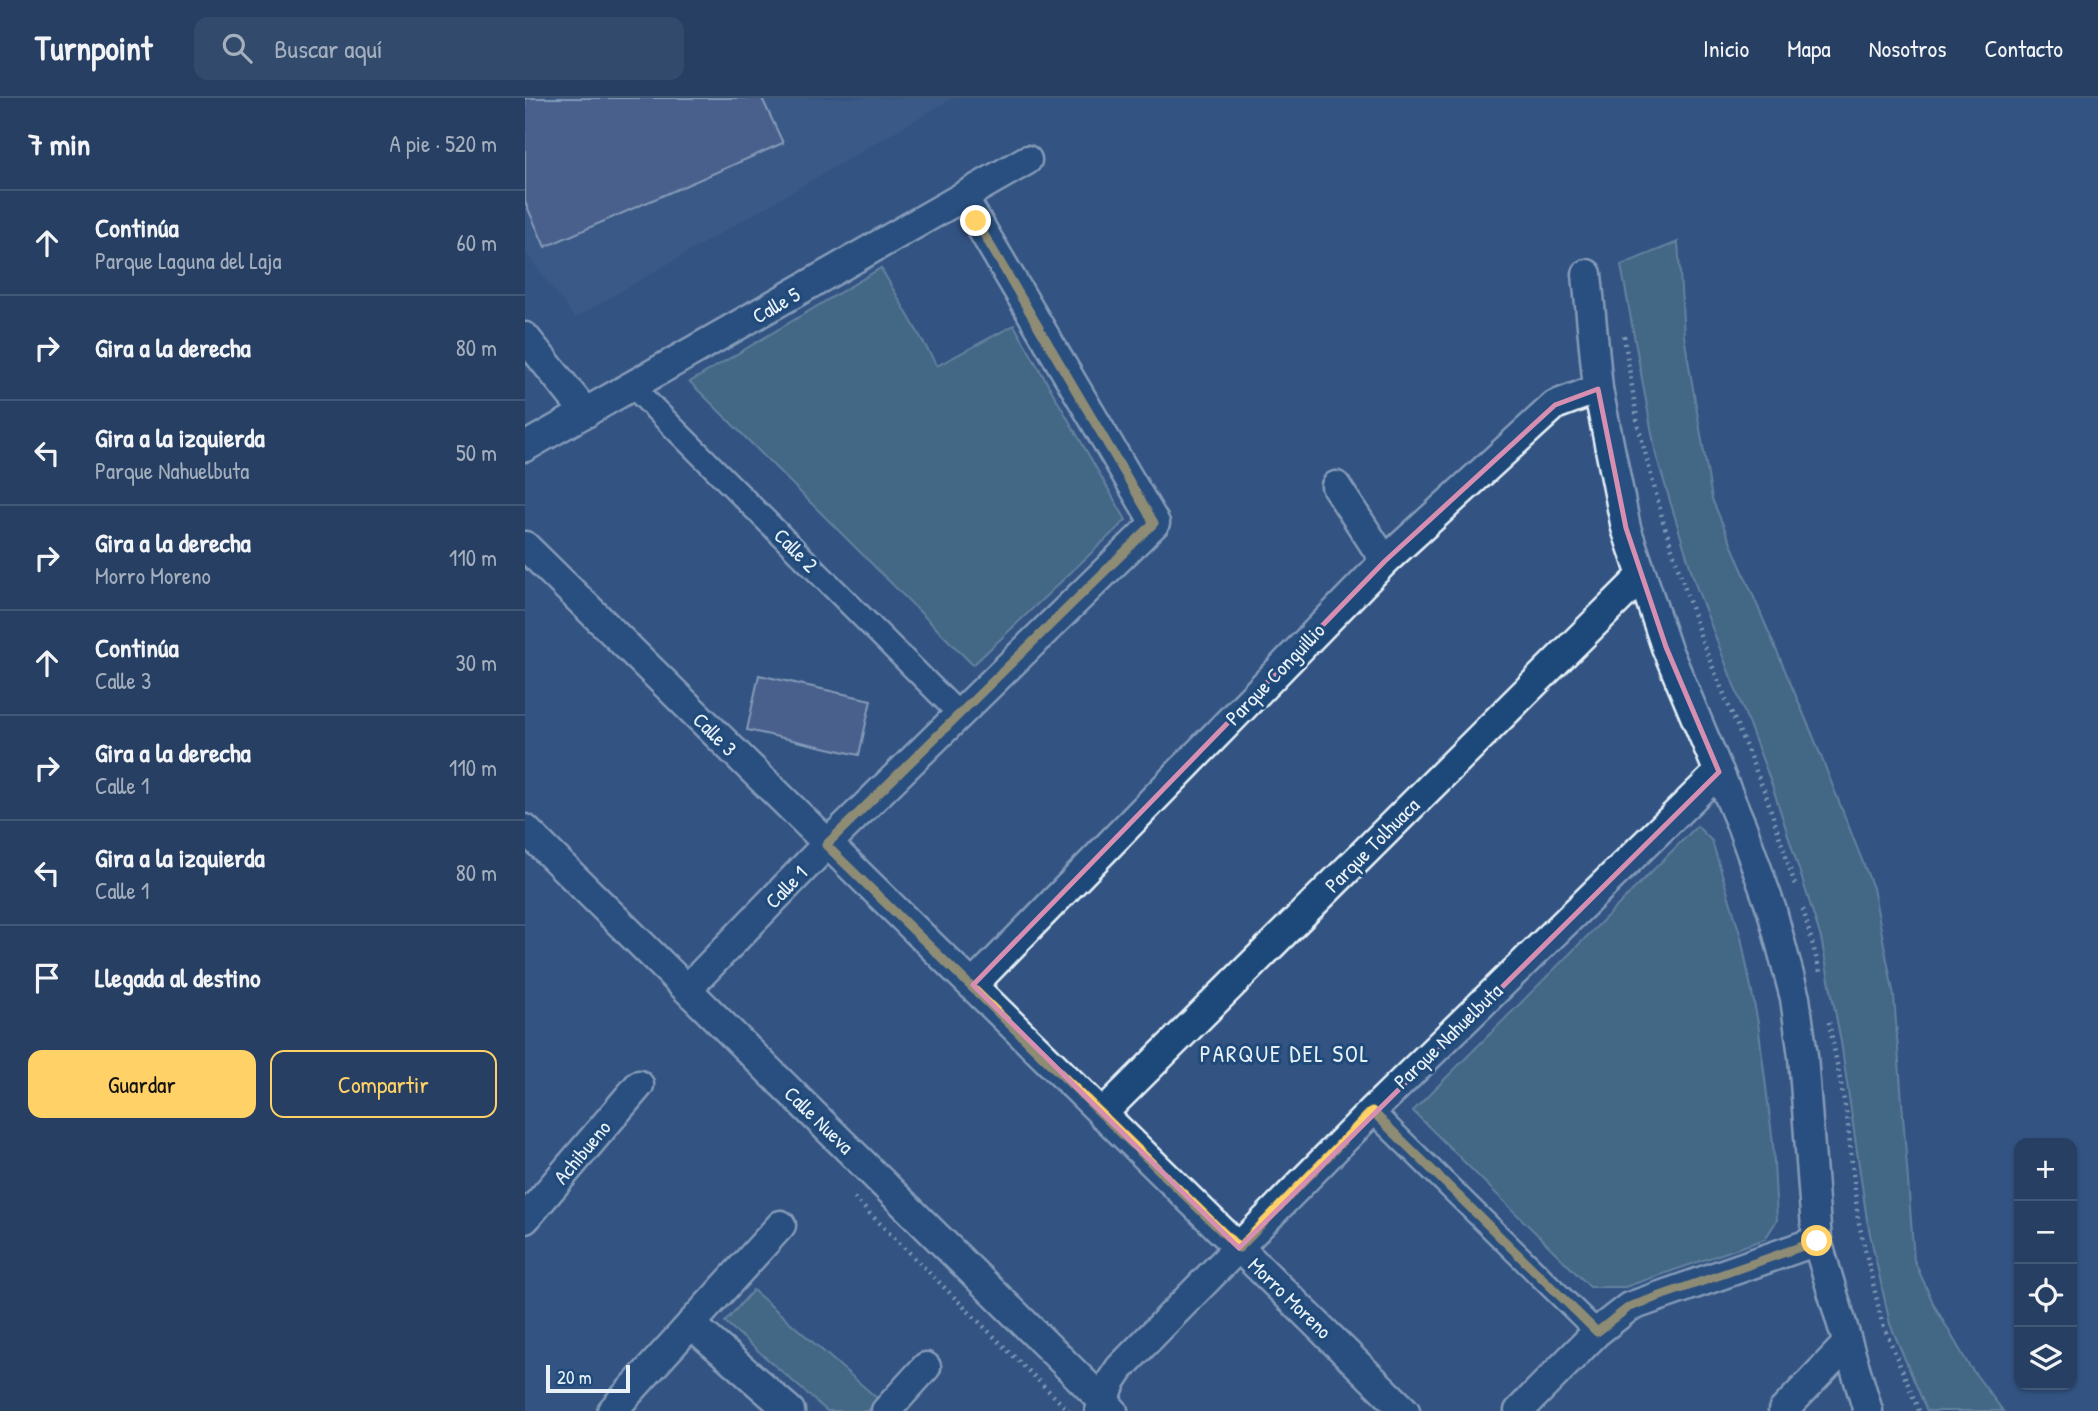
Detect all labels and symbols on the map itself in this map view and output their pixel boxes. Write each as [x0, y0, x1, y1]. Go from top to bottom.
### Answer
route end [960, 205, 991, 236]
street label: Calle 5 [747, 280, 805, 330]
street label: Calle 2 [767, 521, 825, 579]
street label: Parque Conguillio [1219, 617, 1331, 731]
street label: Calle 3 [687, 706, 743, 762]
street label: Parque Tolhuaca [1318, 791, 1426, 899]
street label: Calle 1 [758, 859, 814, 915]
street label: Parque Nahuelbuta [1387, 977, 1509, 1095]
district label: PARQUE DEL SOL [1200, 1038, 1370, 1069]
street label: Calle Nueva [778, 1080, 860, 1160]
street label: Achibueno [547, 1114, 617, 1190]
route start [1801, 1225, 1832, 1256]
street label: Morro Moreno [1242, 1251, 1338, 1345]
scale bar [546, 1362, 630, 1394]

